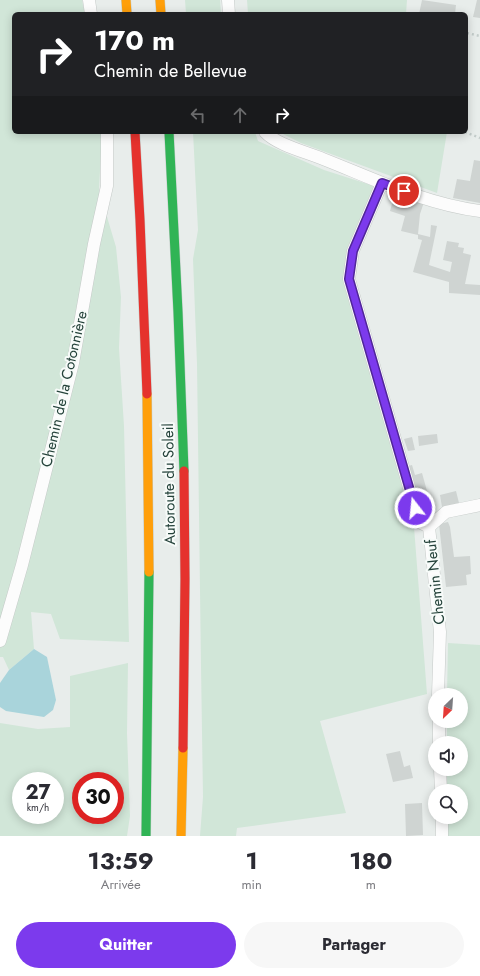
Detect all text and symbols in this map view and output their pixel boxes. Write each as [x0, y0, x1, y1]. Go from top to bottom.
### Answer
text: 170 m [94, 20, 175, 61]
icon: right [28, 28, 80, 80]
text: Chemin de Bellevue [94, 58, 247, 84]
icon: left [187, 104, 209, 126]
icon: ahead [229, 104, 251, 126]
icon: right [271, 104, 293, 126]
pin [387, 174, 421, 208]
icon: arrive [393, 180, 415, 202]
street label: Chemin de la Cotonnière [35, 308, 93, 469]
street label: Autoroute du Soleil [157, 423, 181, 545]
position arrow [394, 487, 436, 529]
street label: Chemin Neuf [420, 538, 450, 626]
north arrow [428, 688, 468, 728]
map controls [428, 688, 468, 824]
button: sound [428, 736, 468, 776]
speed limit sign: 30 [72, 772, 124, 824]
text: 27 [25, 778, 51, 807]
button: search [428, 784, 468, 824]
text: km/h [27, 800, 49, 815]
text: 13:59 [88, 843, 154, 878]
text: 1 [245, 843, 258, 878]
text: 180 [349, 843, 392, 878]
text: Arrivée [101, 875, 141, 894]
text: min [241, 875, 262, 894]
text: m [366, 875, 376, 894]
button: Quitter [16, 922, 236, 968]
button: Partager [244, 922, 464, 968]

